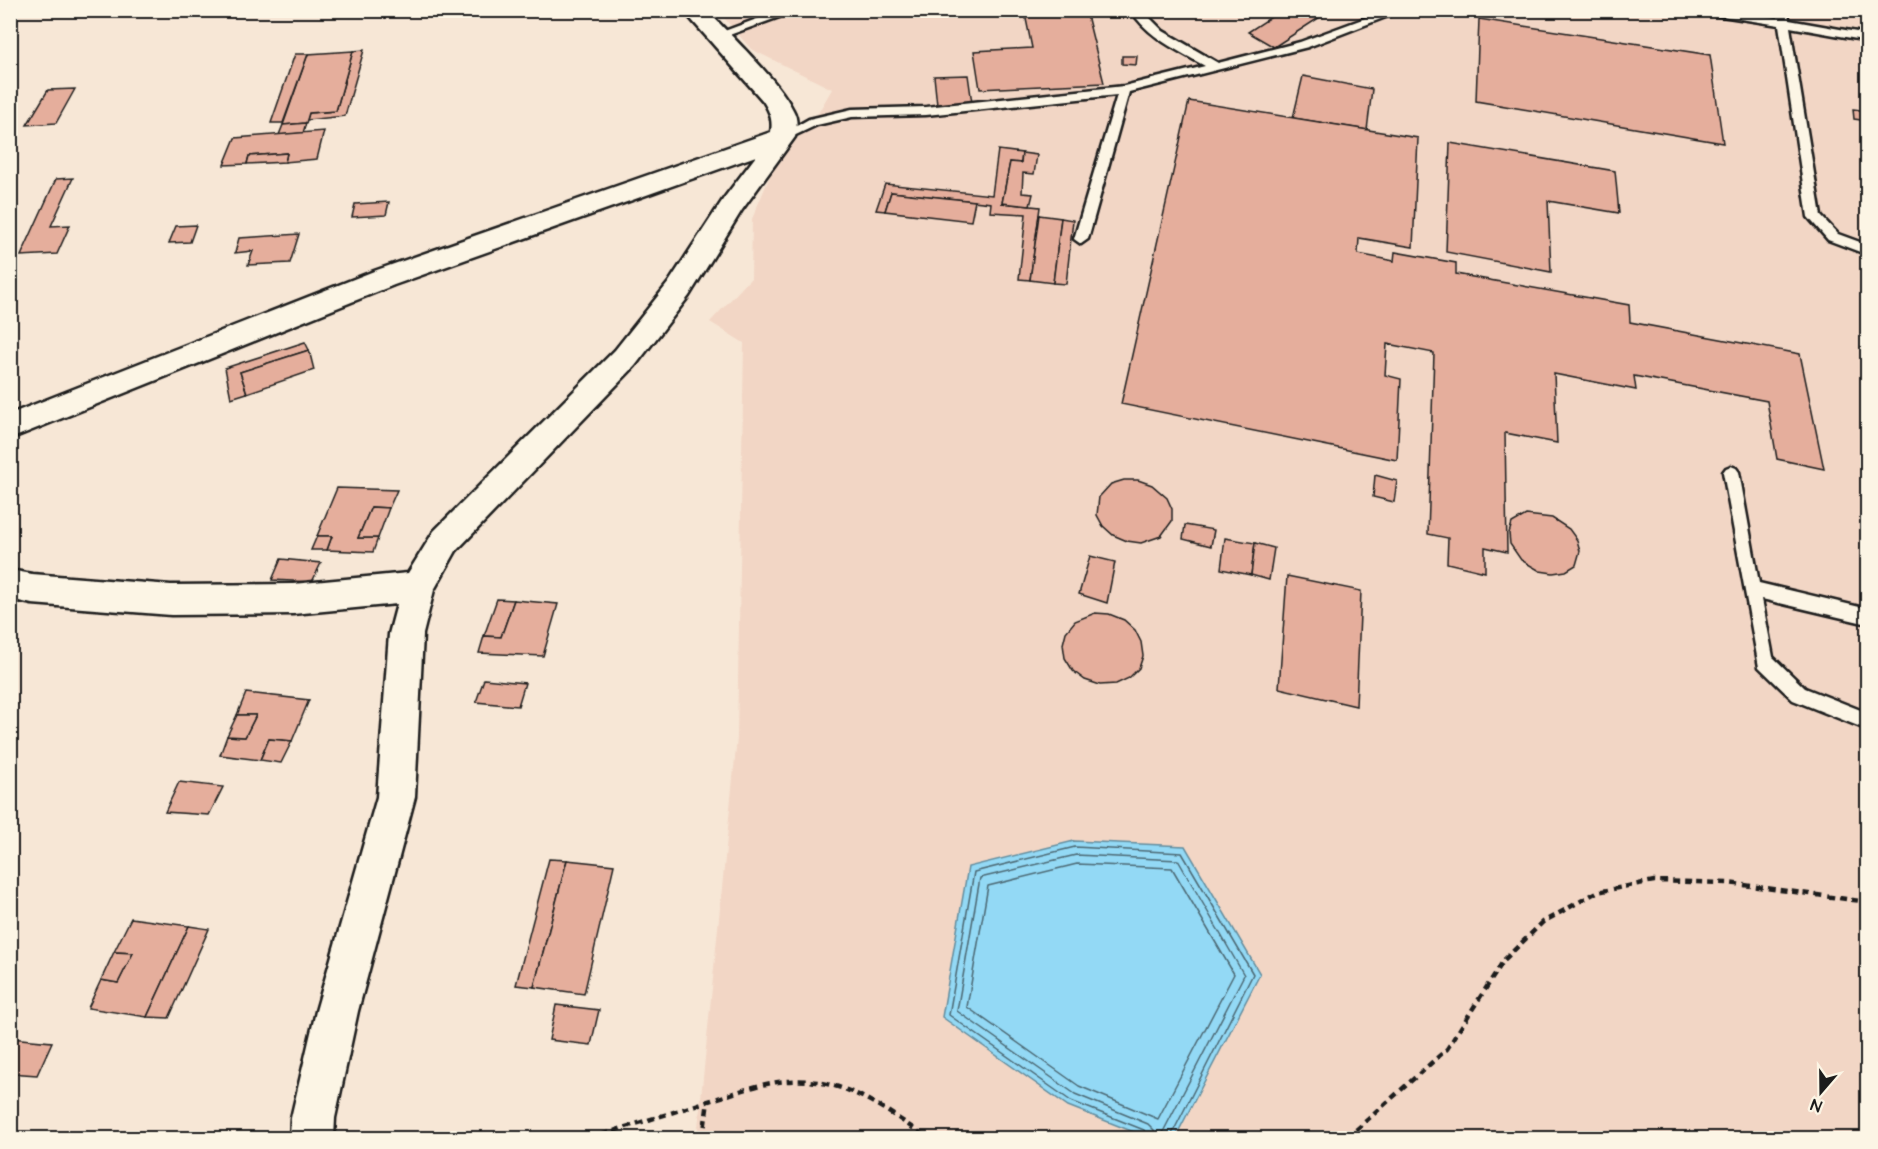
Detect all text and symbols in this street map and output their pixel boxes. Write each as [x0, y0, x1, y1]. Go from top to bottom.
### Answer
north arrow [1791, 1062, 1851, 1122]
text: N [1808, 1093, 1825, 1117]

